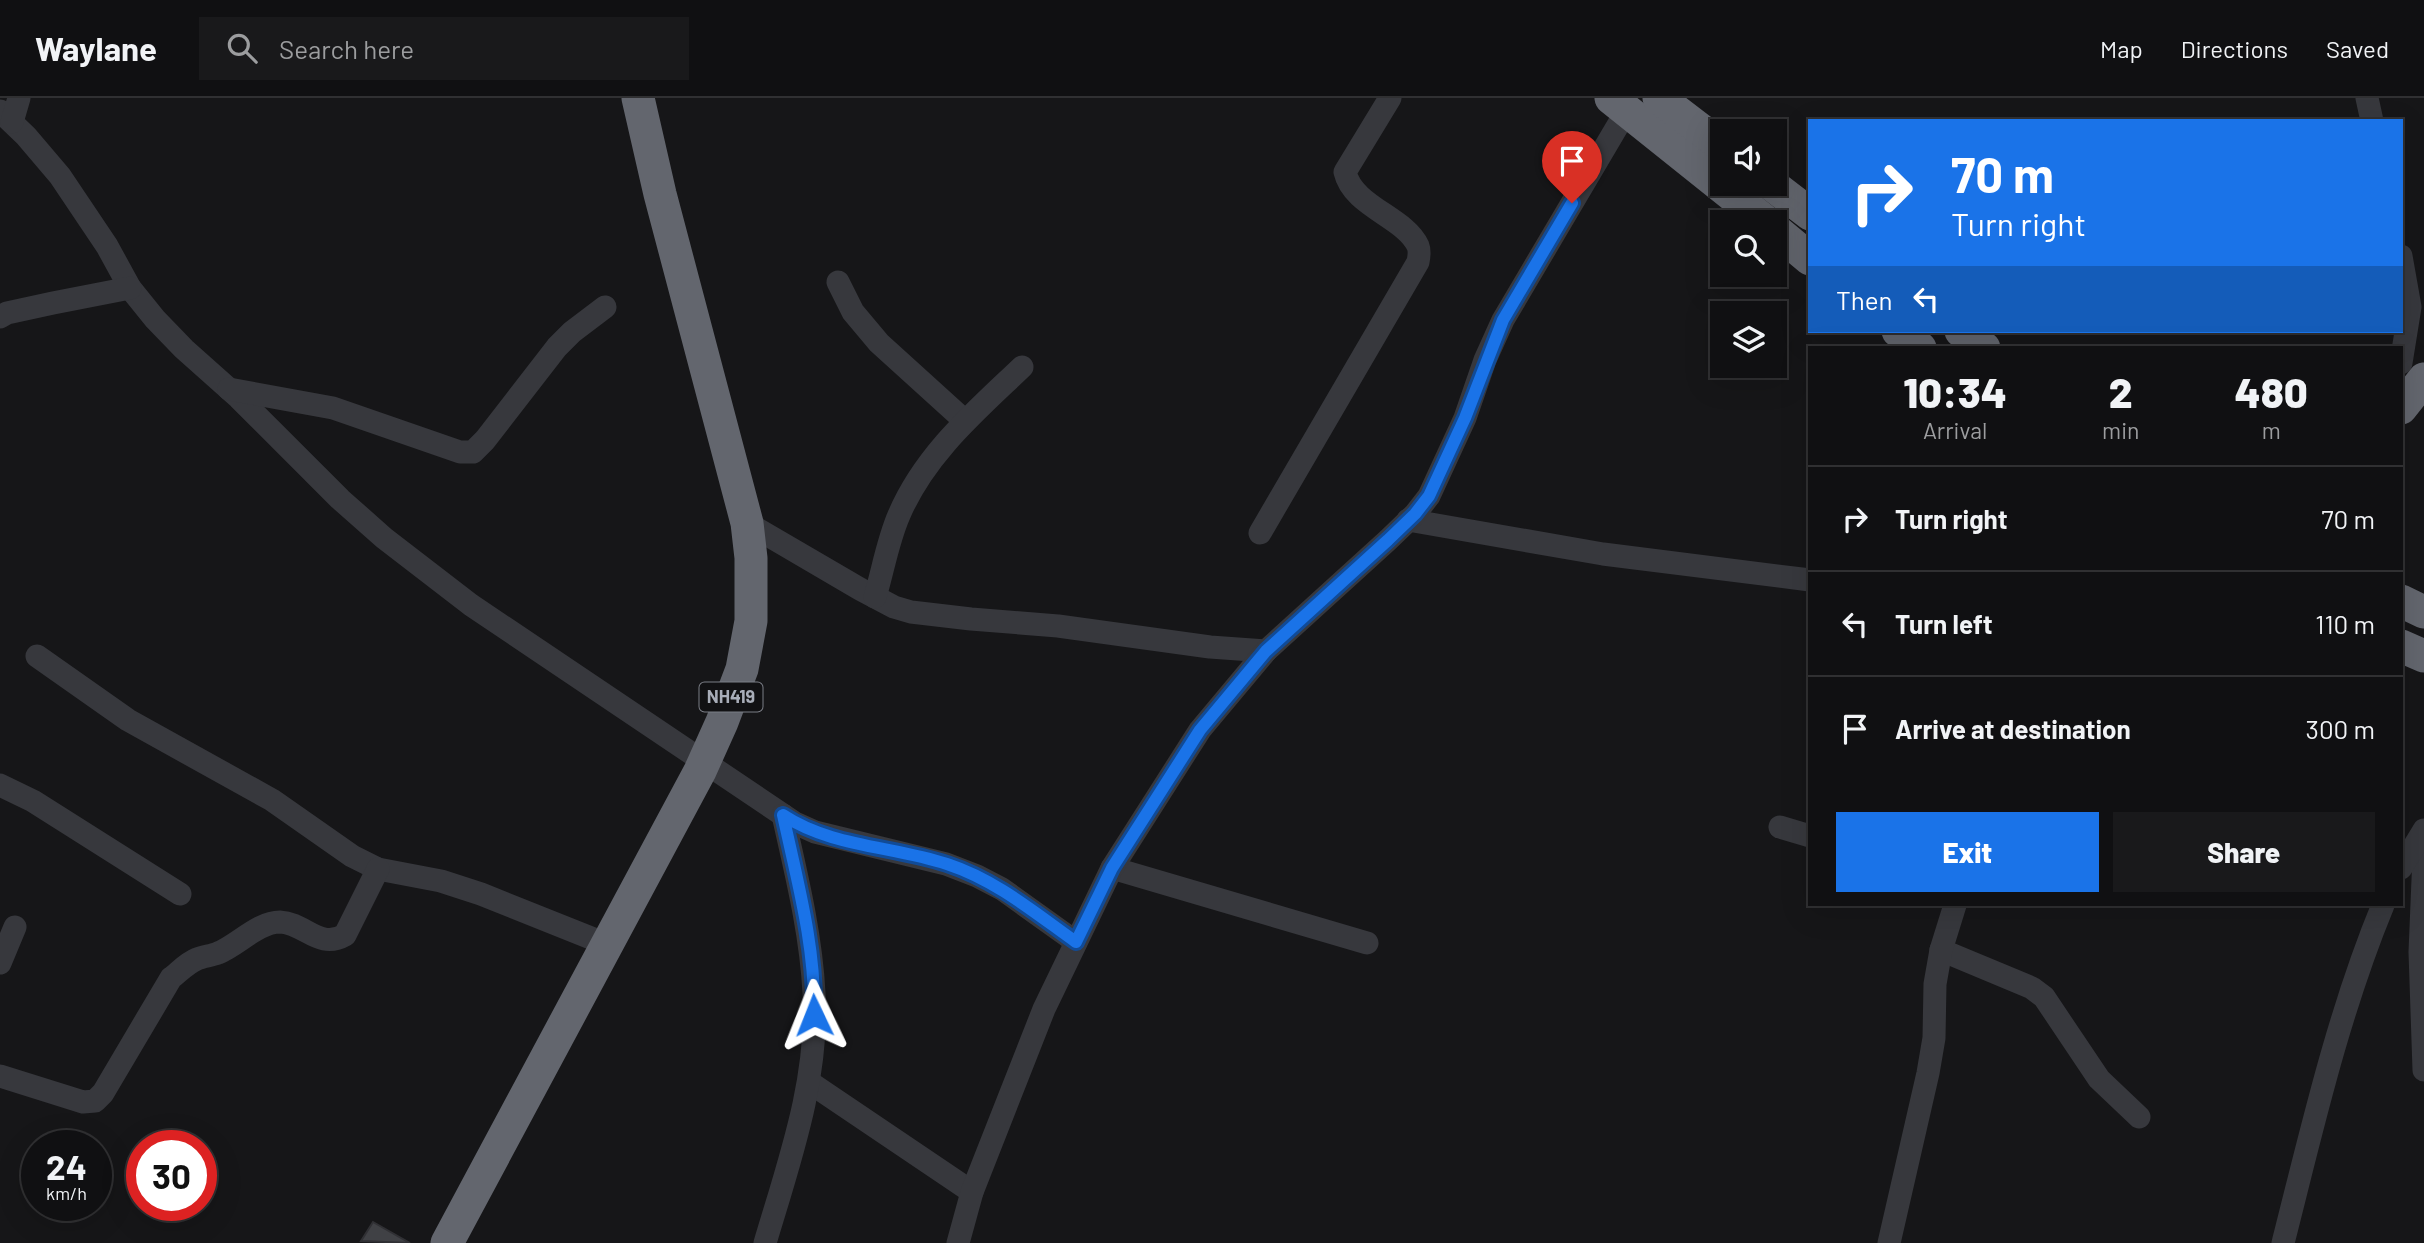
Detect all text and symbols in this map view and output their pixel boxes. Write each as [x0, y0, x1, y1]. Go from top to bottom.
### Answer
search box [199, 17, 689, 80]
text: Waylane [35, 28, 157, 68]
icon: search [223, 29, 261, 67]
text: Search here [279, 33, 414, 64]
text: Map [2100, 34, 2143, 63]
text: Directions [2181, 34, 2288, 63]
text: Saved [2326, 34, 2389, 63]
map controls [1710, 119, 1787, 378]
button: sound [1710, 119, 1787, 196]
pin [1542, 131, 1602, 203]
icon: arrive [1553, 142, 1591, 180]
text: 70 m [1951, 144, 2054, 203]
icon: right [1836, 147, 1927, 238]
text: Turn right [1951, 204, 2086, 242]
button: search [1710, 210, 1787, 287]
icon: left [1907, 280, 1945, 318]
text: Then [1836, 284, 1893, 315]
button: layers [1710, 301, 1787, 378]
text: 10:34 [1903, 366, 2007, 416]
text: 2 [2109, 366, 2133, 416]
text: 480 [2235, 366, 2308, 416]
text: Arrival [1923, 416, 1987, 444]
text: min [2102, 416, 2139, 444]
text: m [2262, 416, 2281, 444]
icon: right [1836, 500, 1874, 538]
text: Turn right [1895, 503, 2008, 534]
text: 70 m [2321, 503, 2375, 534]
icon: left [1836, 605, 1874, 643]
text: Turn left [1895, 608, 1993, 639]
text: 110 m [2315, 608, 2375, 639]
road number: NH419 [700, 682, 762, 712]
icon: arrive [1836, 710, 1874, 748]
text: Arrive at destination [1895, 713, 2131, 744]
text: 300 m [2306, 713, 2375, 744]
button: Exit [1836, 812, 2099, 892]
button: Share [2113, 812, 2375, 892]
position arrow [777, 978, 851, 1052]
speed limit sign: 30 [126, 1130, 217, 1221]
text: 24 [46, 1145, 87, 1187]
text: km/h [46, 1182, 87, 1204]

